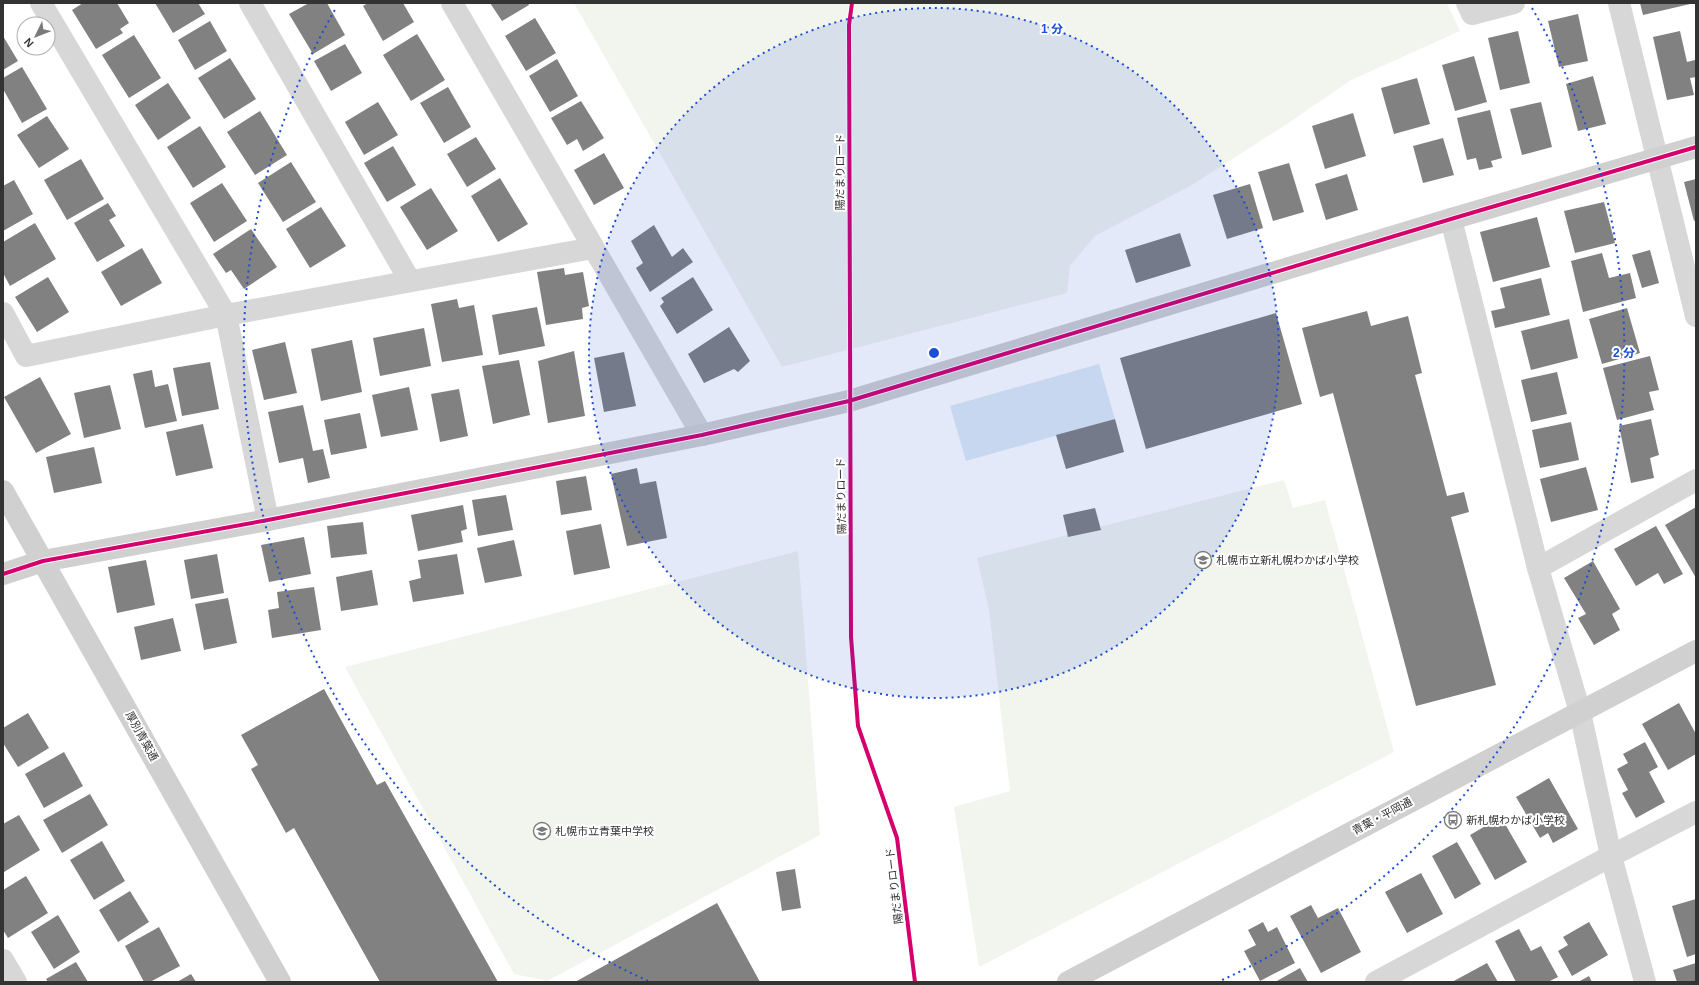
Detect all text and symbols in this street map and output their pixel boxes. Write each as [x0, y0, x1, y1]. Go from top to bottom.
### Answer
north arrow [16, 16, 56, 56]
text: 1 分 [1041, 22, 1063, 36]
text: N [22, 36, 36, 50]
street label: 陽だまりロード [834, 134, 846, 210]
centre of rings [927, 346, 941, 360]
text: 2 分 [1613, 346, 1635, 360]
street label: 陽だまりロード [834, 458, 848, 534]
school or university icon: 札幌市立新札幌わかば小学校 [1193, 550, 1213, 570]
place label: 札幌市立新札幌わかば小学校 [1216, 554, 1359, 566]
street label: 厚別青葉通 [123, 709, 161, 763]
street label: 青葉・平岡通 [1350, 795, 1414, 837]
bus stop icon: 新札幌わかば小学校 [1443, 810, 1463, 830]
place label: 新札幌わかば小学校 [1466, 814, 1565, 826]
school or university icon: 札幌市立青葉中学校 [532, 821, 552, 841]
place label: 札幌市立青葉中学校 [555, 825, 654, 837]
street label: 陽だまりロード [883, 847, 905, 925]

